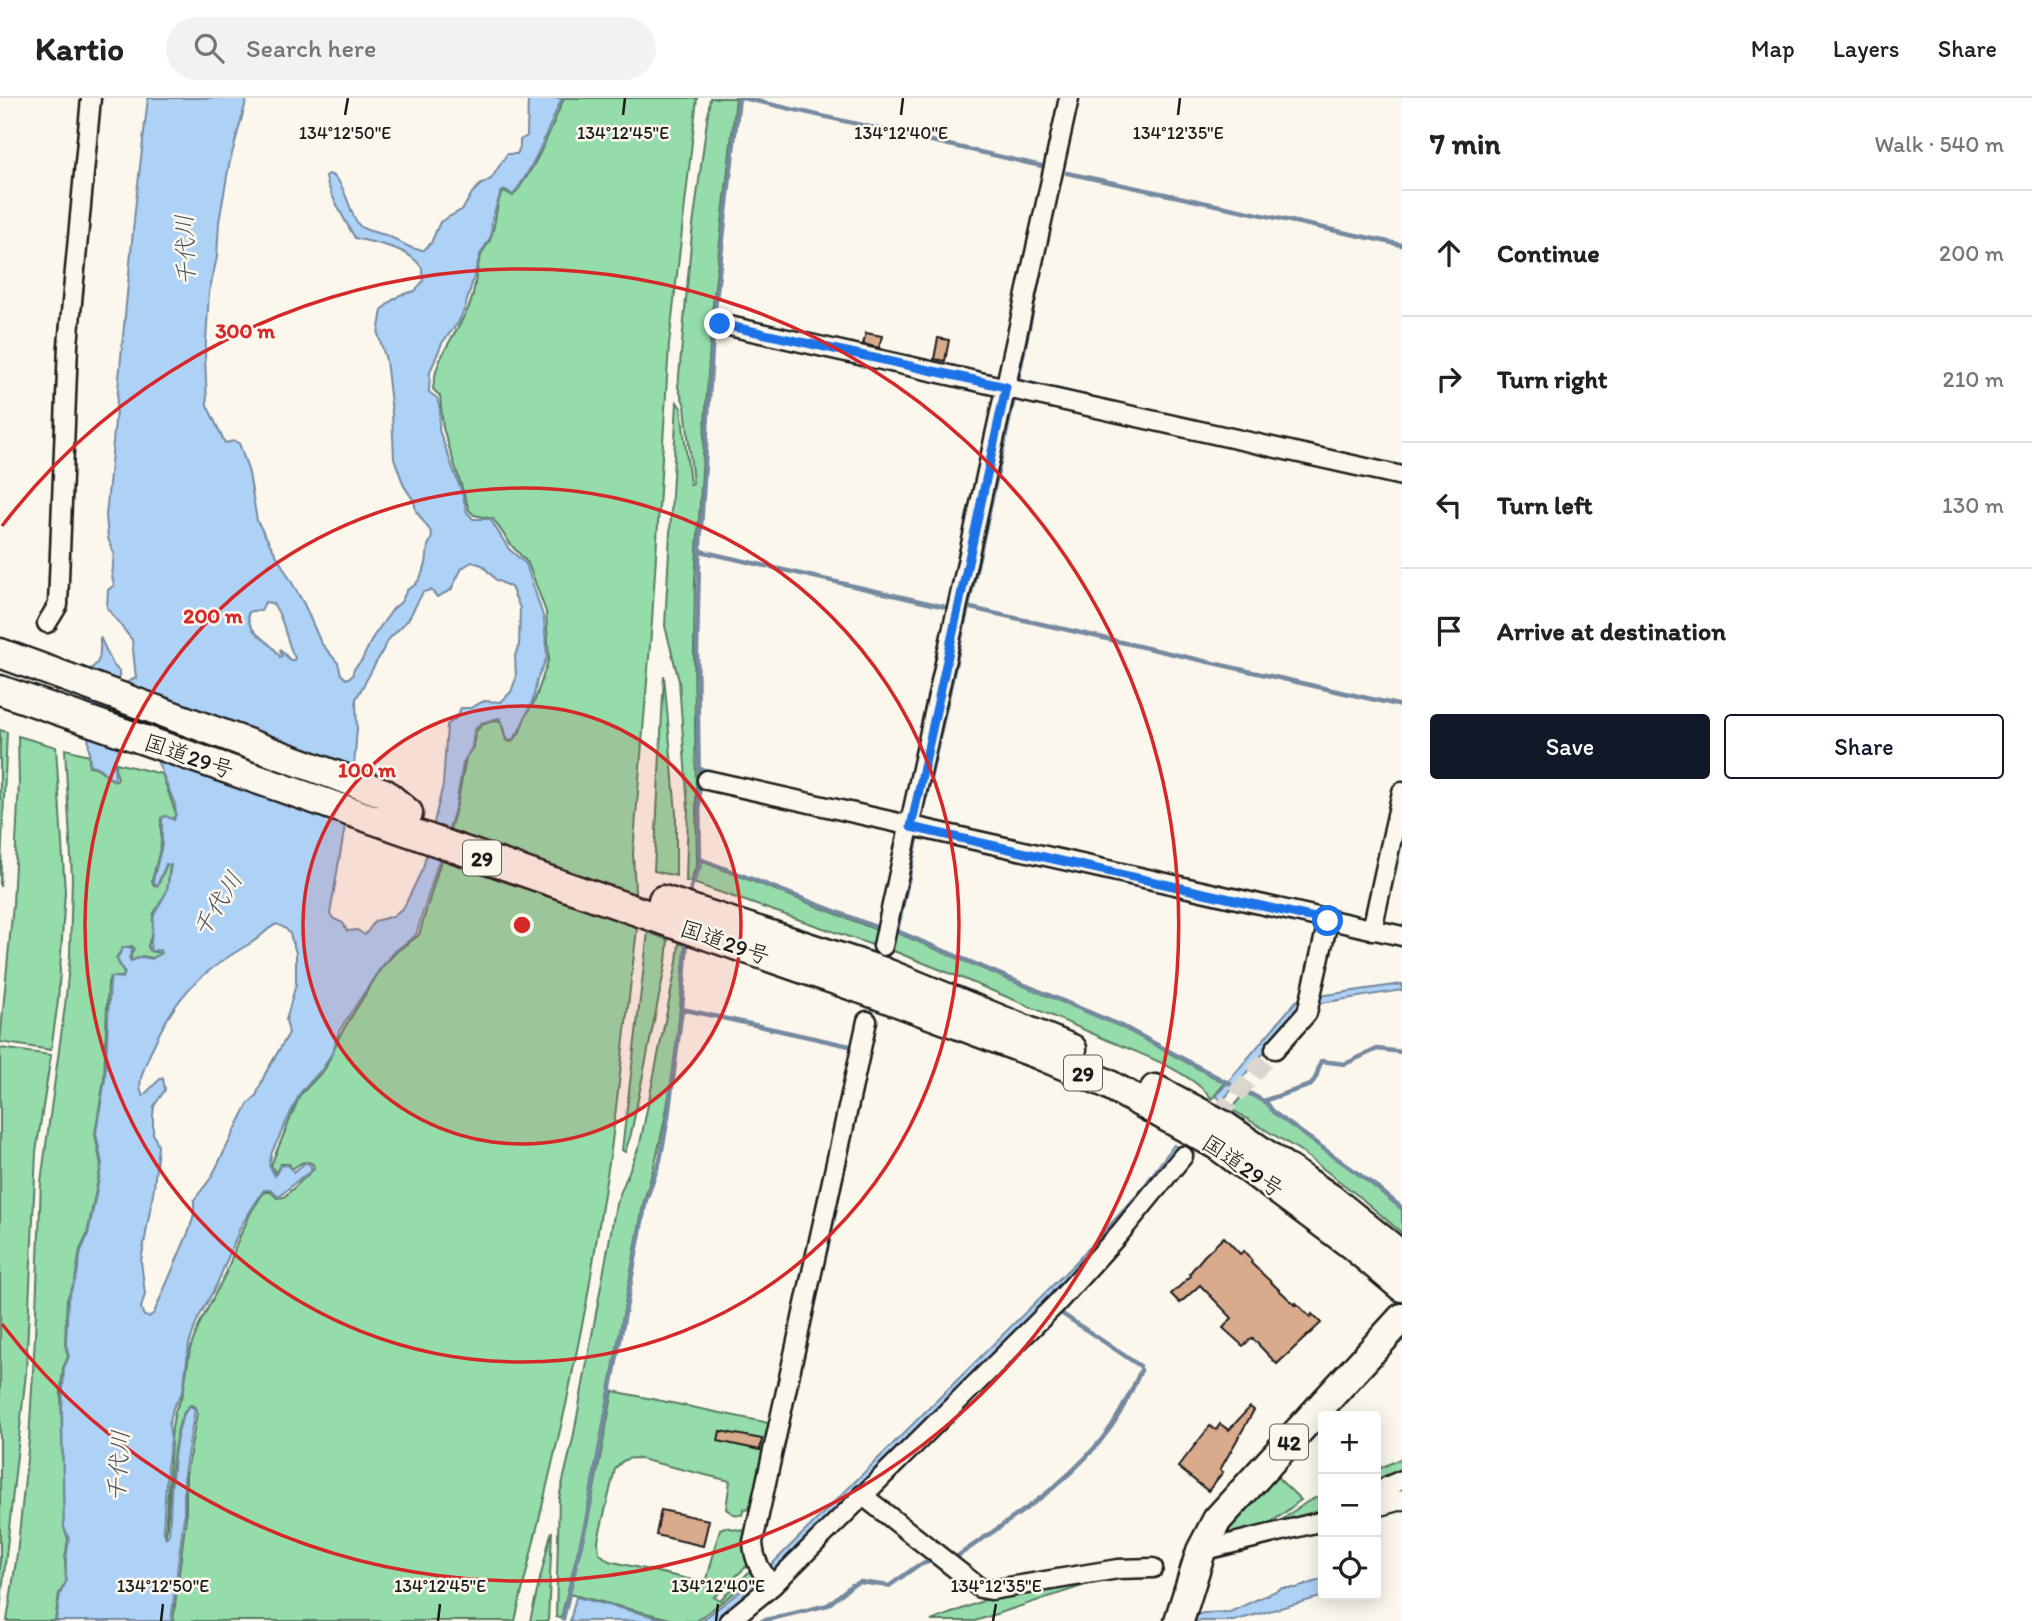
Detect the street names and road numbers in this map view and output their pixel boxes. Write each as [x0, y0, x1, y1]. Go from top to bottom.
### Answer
street label: 国道29号 [140, 728, 238, 784]
road number: 29 [463, 840, 501, 876]
street label: 国道29号 [676, 914, 774, 970]
road number: 29 [1064, 1056, 1102, 1090]
street label: 国道29号 [1197, 1128, 1289, 1204]
road number: 42 [1270, 1424, 1308, 1460]

